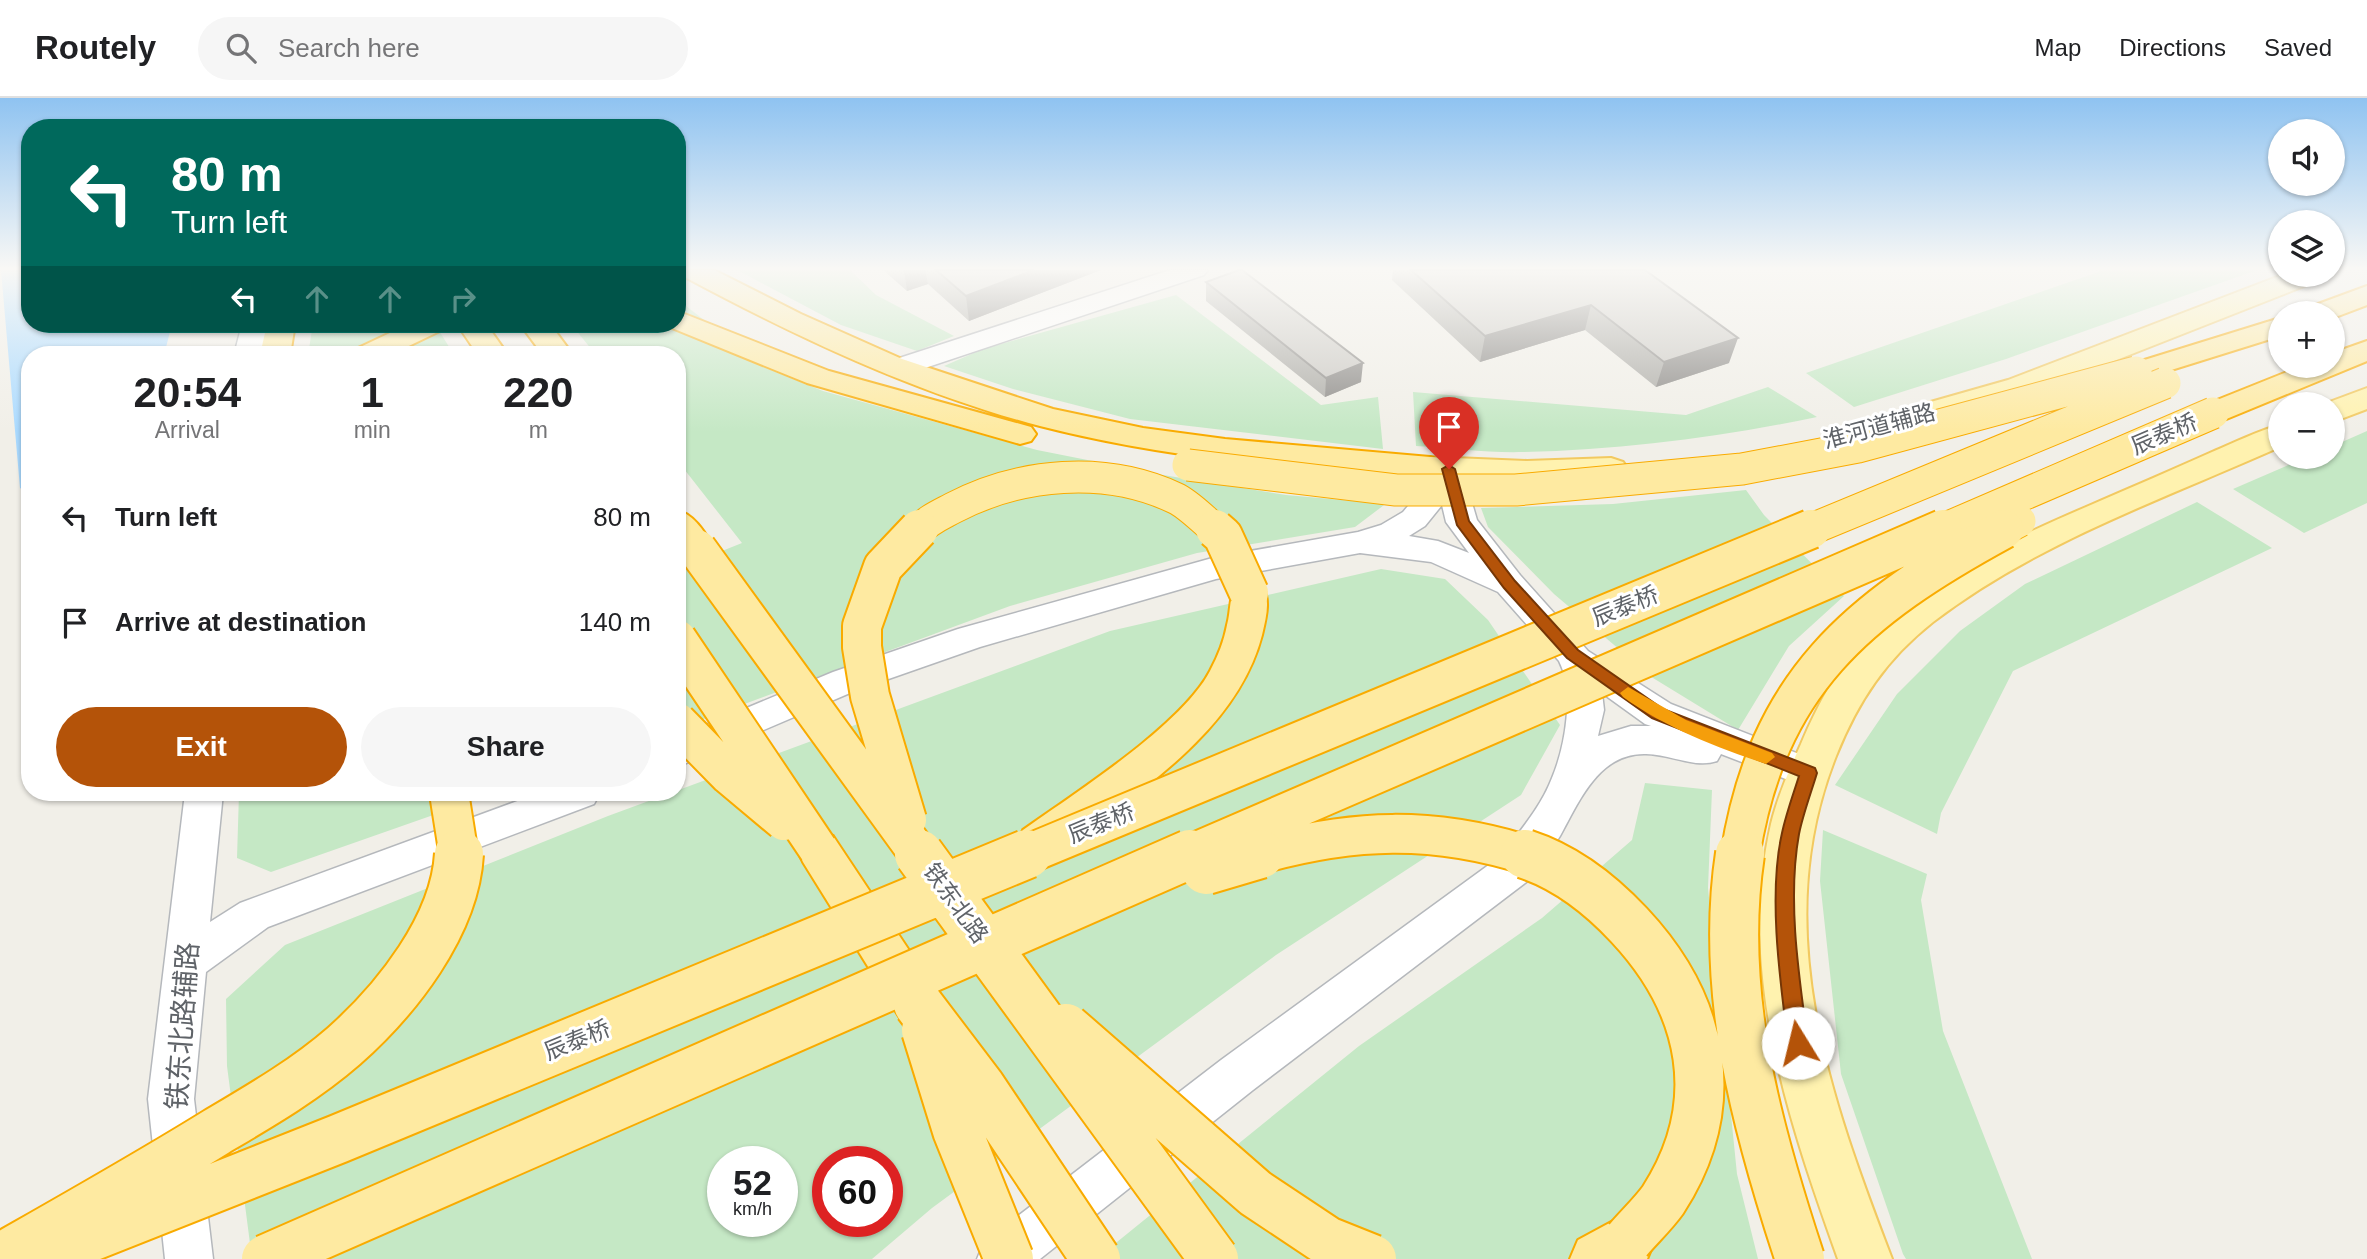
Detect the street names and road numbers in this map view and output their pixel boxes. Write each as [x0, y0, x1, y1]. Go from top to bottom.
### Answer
street label: 淮河道辅路 [1820, 399, 1938, 453]
street label: 辰泰桥 [2127, 409, 2201, 459]
street label: 辰泰桥 [1588, 581, 1662, 631]
street label: 辰泰桥 [1064, 798, 1138, 848]
street label: 铁东北路 [918, 858, 994, 948]
street label: 铁东北路辅路 [161, 941, 204, 1111]
street label: 辰泰桥 [540, 1015, 614, 1065]

